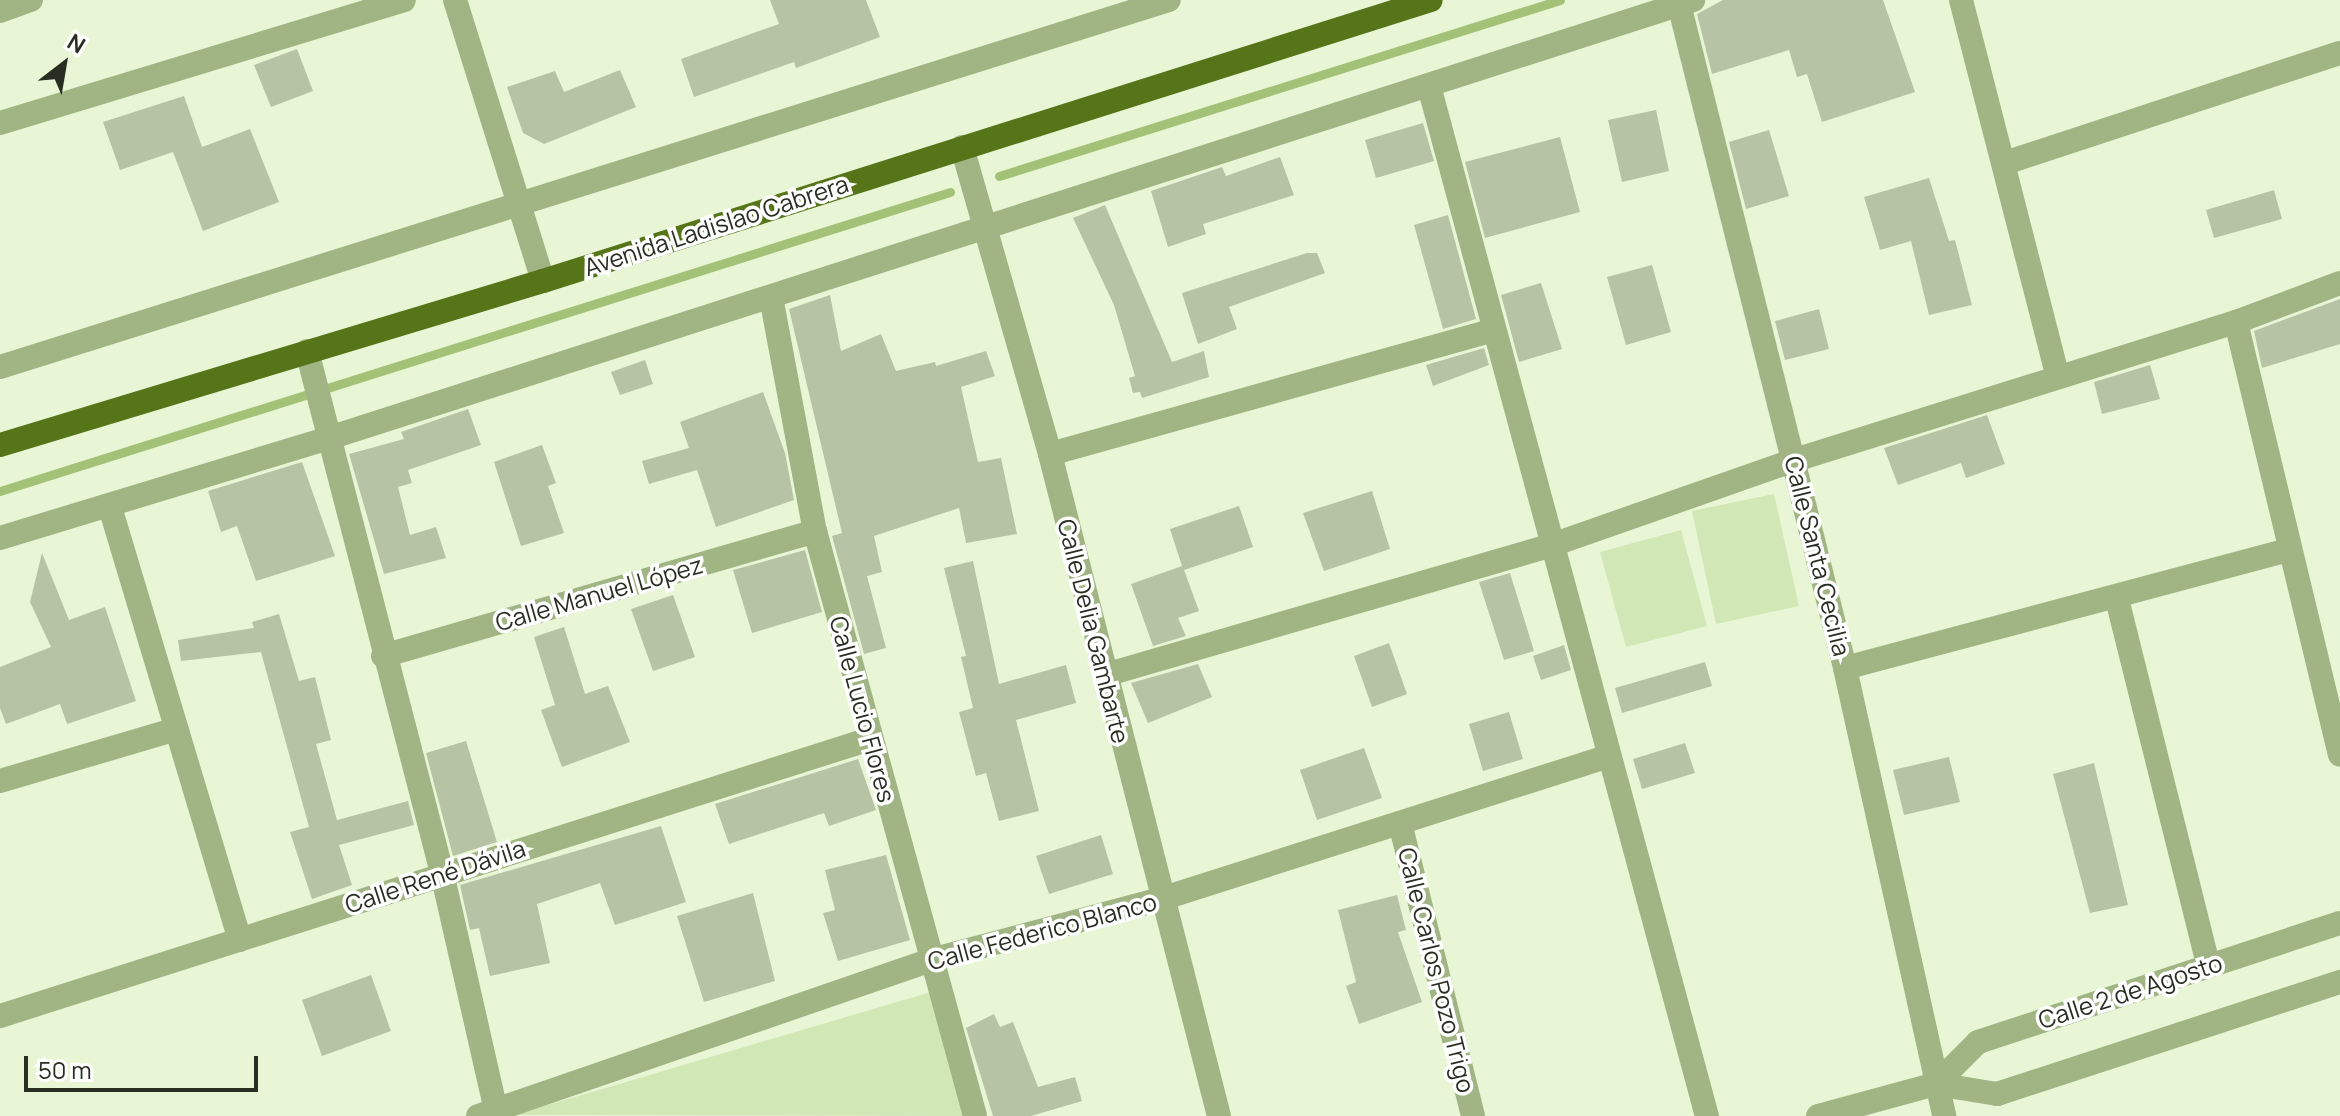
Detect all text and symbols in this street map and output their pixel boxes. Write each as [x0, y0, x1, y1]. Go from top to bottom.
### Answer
north arrow [24, 24, 104, 104]
text: N [62, 26, 91, 60]
street label: Avenida Ladislao Cabrera [580, 169, 852, 281]
street label: Calle Santa Cecilia [1779, 453, 1857, 659]
street label: Calle Delia Gambarte [1052, 516, 1136, 746]
street label: Calle Manuel López [492, 550, 706, 636]
street label: Calle Lucio Flores [824, 613, 902, 805]
street label: Calle René Dávila [341, 833, 529, 919]
street label: Calle Carlos Pozo Trigo [1393, 845, 1481, 1095]
street label: Calle Federico Blanco [924, 887, 1160, 975]
street label: Calle 2 de Agosto [2034, 948, 2226, 1034]
scale bar [28, 1040, 262, 1090]
text: 50 m [38, 1053, 92, 1086]

